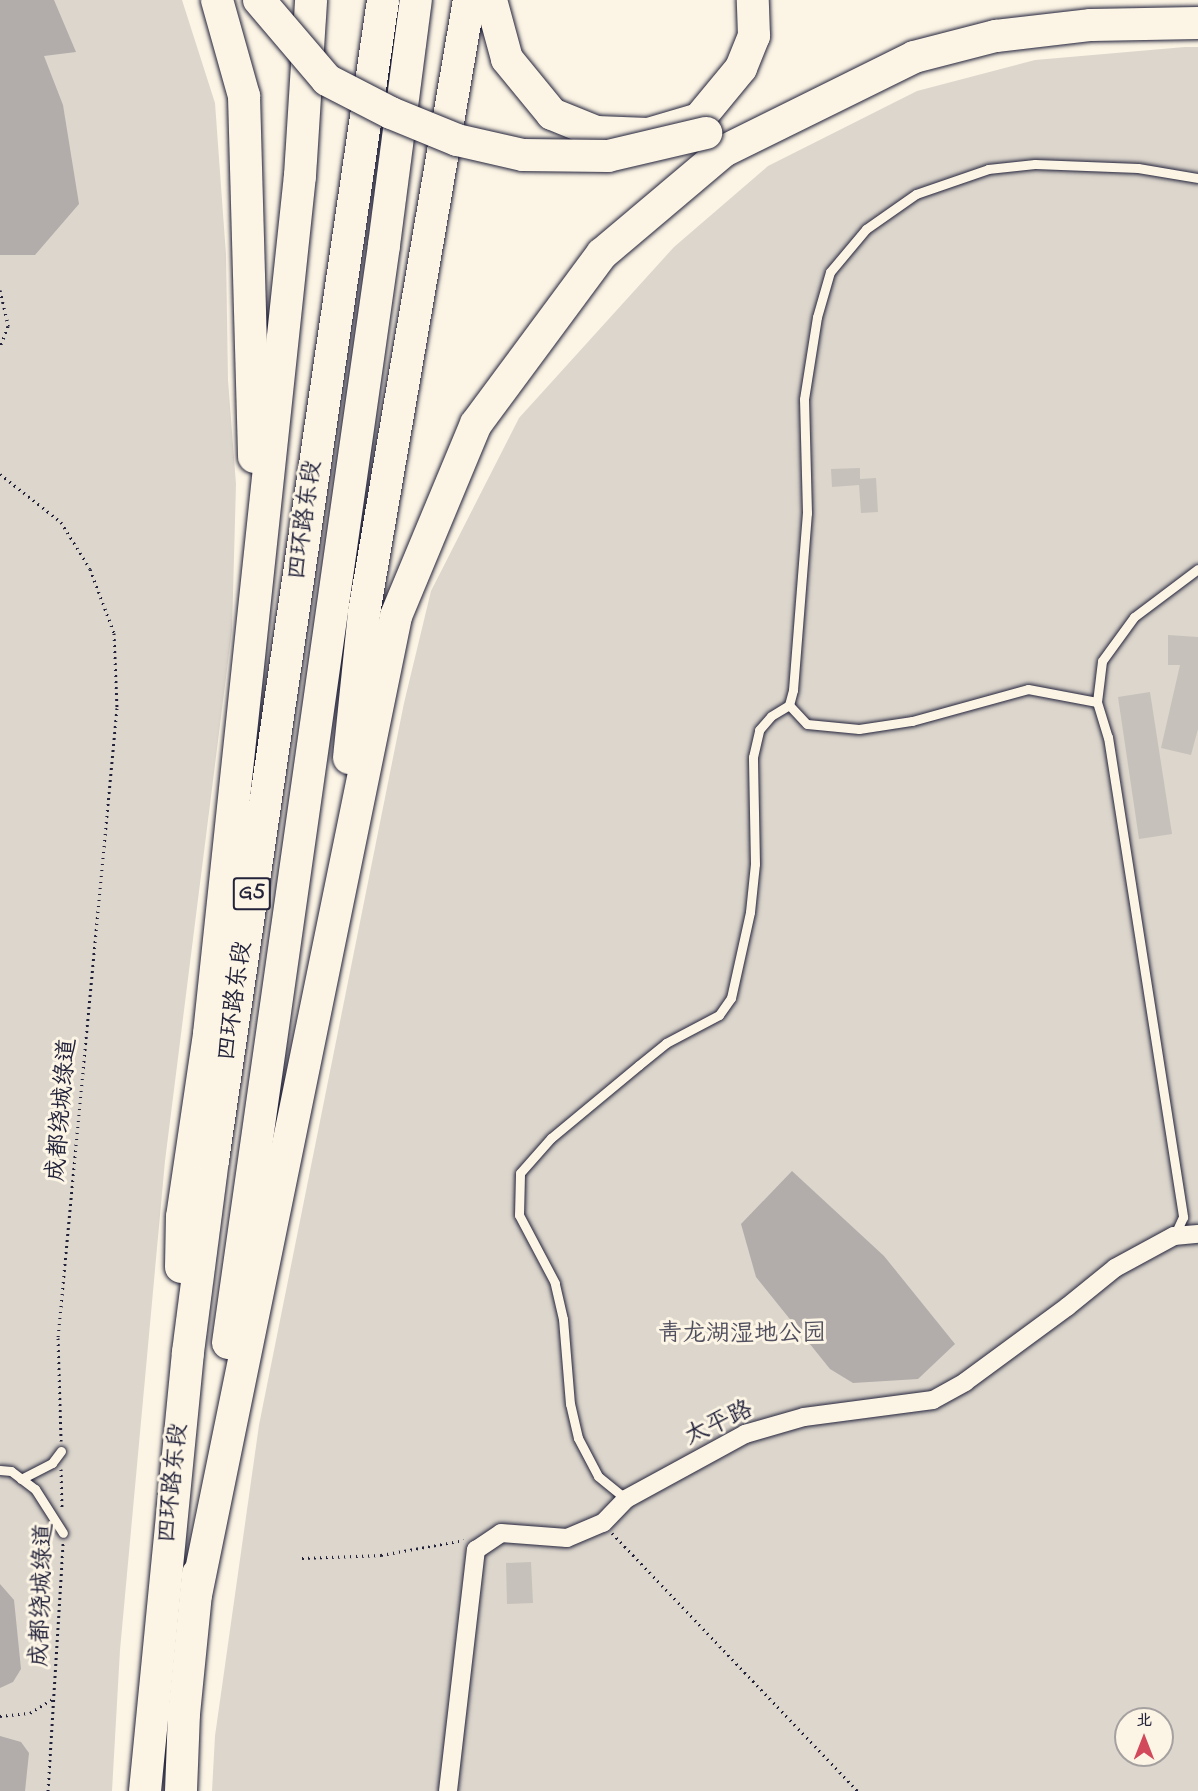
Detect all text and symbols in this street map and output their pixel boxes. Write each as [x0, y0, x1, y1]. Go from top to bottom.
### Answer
street label: 四环路东段 [283, 459, 329, 581]
road number: G5 [232, 875, 272, 913]
street label: 四环路东段 [213, 940, 259, 1062]
street label: 成都绕城绿道 [42, 1037, 84, 1183]
park label: 青龙湖湿地公园 [658, 1321, 826, 1349]
street label: 太平路 [680, 1396, 758, 1452]
street label: 四环路东段 [153, 1422, 195, 1544]
street label: 成都绕城绿道 [26, 1523, 60, 1667]
north arrow [1114, 1707, 1174, 1767]
text: 北 [1136, 1709, 1152, 1733]

